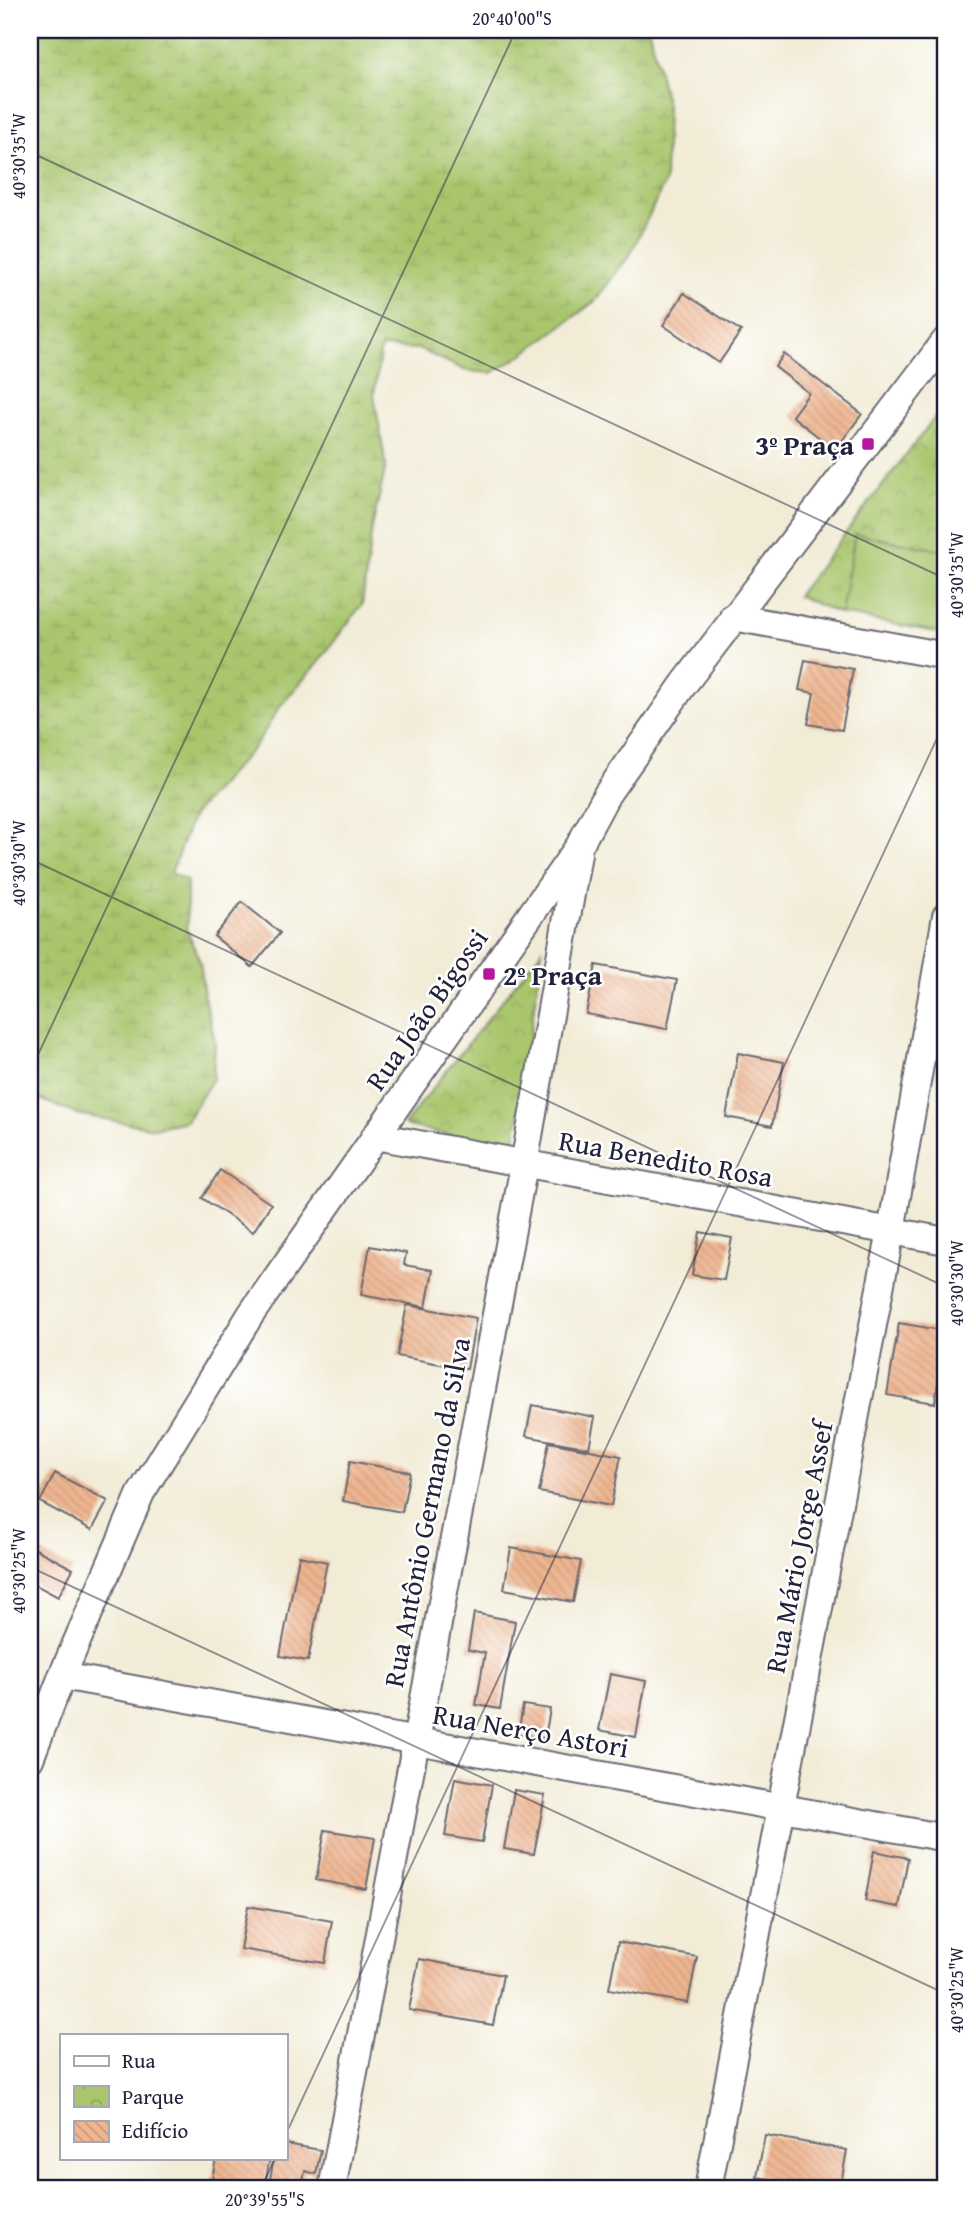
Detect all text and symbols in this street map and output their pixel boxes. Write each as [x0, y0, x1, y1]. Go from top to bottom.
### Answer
text: 20°40'00"S [472, 5, 552, 32]
text: 40°30'35"W [5, 112, 32, 199]
place label: 3º Praça [755, 424, 855, 465]
marker: 3º Praça [860, 436, 876, 452]
text: 40°30'35"W [943, 531, 970, 618]
text: 40°30'30"W [5, 819, 32, 906]
street label: Rua João Bigossi [355, 920, 497, 1098]
place label: 2º Praça [503, 954, 603, 995]
marker: 2º Praça [481, 966, 497, 982]
street label: Rua Benedito Rosa [556, 1119, 777, 1197]
text: 40°30'30"W [943, 1239, 970, 1326]
street label: Rua Antônio Germano da Silva [372, 1333, 480, 1690]
street label: Rua Mário Jorge Assef [753, 1415, 843, 1677]
text: 40°30'25"W [5, 1527, 32, 1614]
street label: Rua Nerço Astori [430, 1693, 632, 1767]
text: 40°30'25"W [943, 1946, 970, 2033]
legend [60, 2034, 287, 2160]
text: Rua [122, 2045, 155, 2076]
text: Parque [122, 2081, 184, 2112]
text: Edifício [122, 2115, 188, 2146]
text: 20°39'55"S [225, 2186, 305, 2213]

